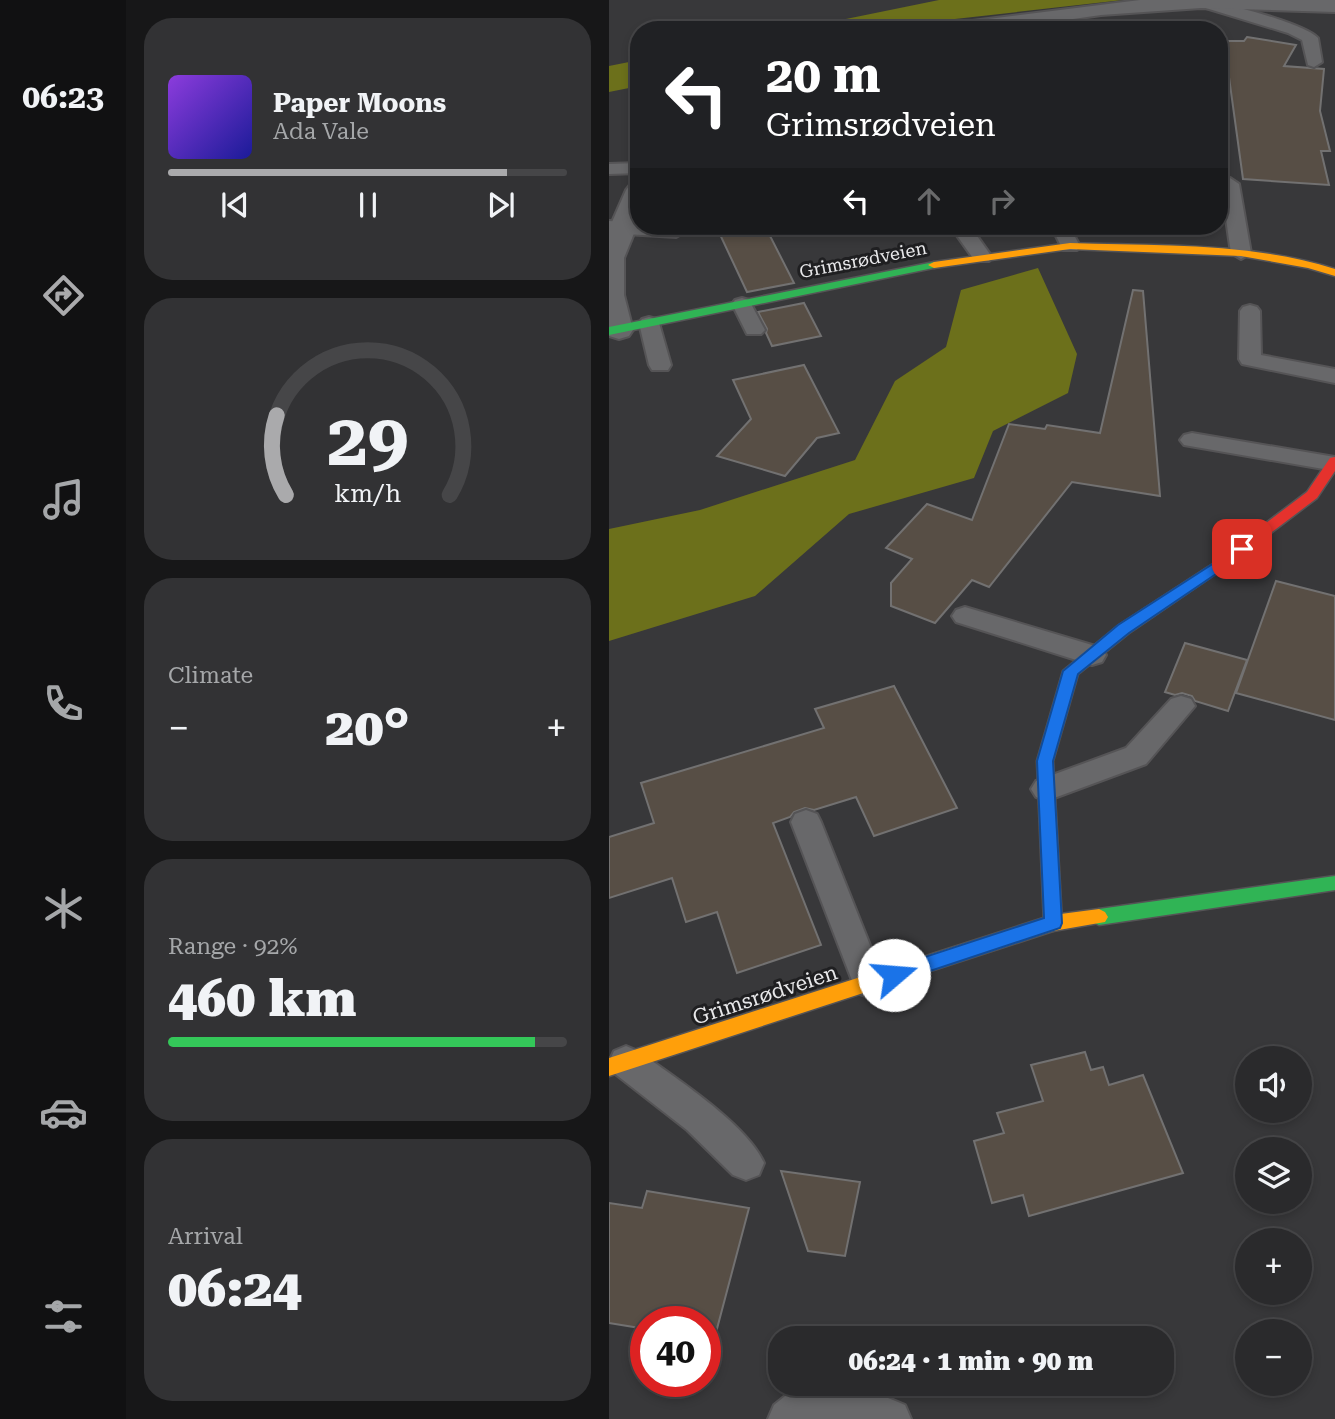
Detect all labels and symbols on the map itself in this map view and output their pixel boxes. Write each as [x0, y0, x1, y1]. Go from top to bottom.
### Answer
street label: Grimsrødveien [797, 237, 929, 282]
pin [1212, 519, 1272, 579]
position arrow [857, 938, 931, 1012]
street label: Grimsrødveien [690, 960, 841, 1030]
speed limit sign: 40 [630, 1306, 721, 1397]

